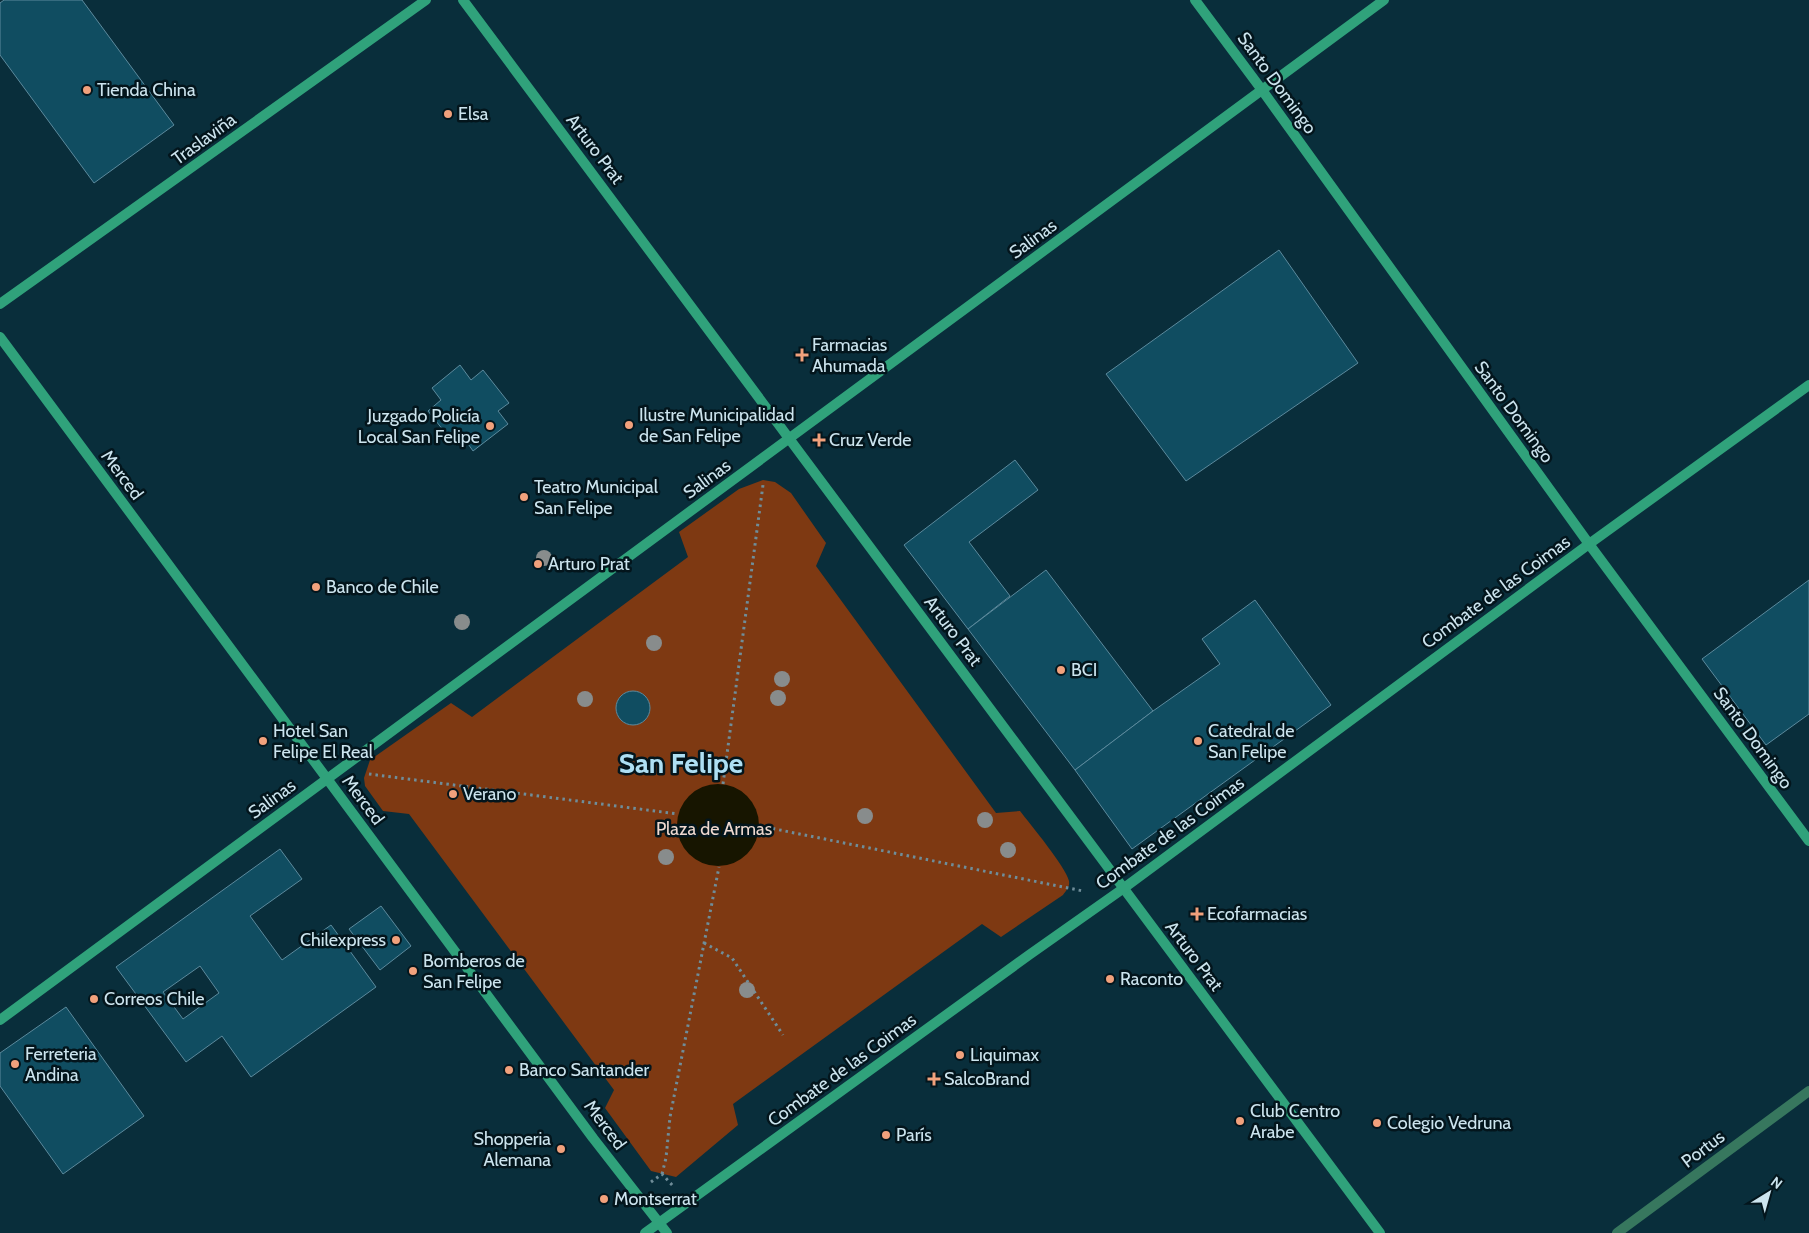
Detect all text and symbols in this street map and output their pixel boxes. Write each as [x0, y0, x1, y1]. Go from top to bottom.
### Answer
street label: Santo Domingo [1233, 28, 1321, 138]
place label: Tienda China [97, 79, 196, 101]
marker: Tienda China [81, 84, 93, 96]
place label: Elsa [458, 103, 489, 125]
street label: Traslaviña [168, 108, 241, 170]
marker: Elsa [442, 108, 454, 120]
street label: Arturo Prat [562, 110, 628, 188]
street label: Salinas [1005, 214, 1061, 264]
place label: Farmacias Ahumada [812, 334, 887, 377]
marker: Farmacias Ahumada [796, 349, 808, 361]
street label: Santo Domingo [1470, 357, 1558, 467]
place label: Ilustre Municipalidad de San Felipe [639, 404, 794, 447]
place label: Juzgado Policía Local San Felipe [358, 405, 480, 448]
marker: Ilustre Municipalidad de San Felipe [623, 419, 635, 431]
marker: Juzgado Policía Local San Felipe [484, 420, 496, 432]
place label: Cruz Verde [829, 429, 911, 451]
marker: Cruz Verde [813, 434, 825, 446]
street label: Merced [96, 446, 148, 504]
street label: Salinas [679, 454, 735, 504]
place label: Teatro Municipal San Felipe [534, 476, 659, 519]
marker: Teatro Municipal San Felipe [518, 491, 530, 503]
street label: Combate de las Coimas [1417, 531, 1575, 653]
place label: Arturo Prat [548, 553, 630, 575]
marker: Arturo Prat [532, 558, 544, 570]
place label: Banco de Chile [326, 576, 439, 598]
marker: Banco de Chile [310, 581, 322, 593]
street label: Arturo Prat [920, 592, 986, 670]
place label: BCI [1071, 659, 1097, 681]
marker: BCI [1055, 664, 1067, 676]
street label: Santo Domingo [1709, 683, 1797, 793]
place label: Hotel San Felipe El Real [273, 720, 374, 763]
place label: Catedral de San Felipe [1208, 720, 1294, 763]
marker: Hotel San Felipe El Real [257, 735, 269, 747]
marker: Catedral de San Felipe [1192, 735, 1204, 747]
district label: San Felipe [619, 746, 743, 780]
street label: Merced [337, 771, 389, 829]
street label: Combate de las Coimas [1091, 772, 1249, 894]
street label: Salinas [244, 774, 300, 824]
place label: Verano [463, 783, 516, 805]
marker: Verano [447, 788, 459, 800]
park label: Plaza de Armas [656, 818, 772, 840]
place label: Ecofarmacias [1207, 903, 1307, 925]
marker: Ecofarmacias [1191, 908, 1203, 920]
street label: Arturo Prat [1161, 917, 1227, 995]
place label: Chilexpress [300, 929, 386, 951]
marker: Chilexpress [390, 934, 402, 946]
place label: Bomberos de San Felipe [423, 950, 525, 993]
marker: Bomberos de San Felipe [407, 965, 419, 977]
place label: Raconto [1120, 968, 1183, 990]
marker: Raconto [1104, 973, 1116, 985]
place label: Correos Chile [104, 988, 205, 1010]
marker: Correos Chile [88, 993, 100, 1005]
street label: Combate de las Coimas [763, 1009, 921, 1131]
place label: Ferreteria Andina [25, 1043, 97, 1086]
place label: Liquimax [970, 1044, 1040, 1066]
marker: Liquimax [954, 1049, 966, 1061]
marker: Ferreteria Andina [9, 1058, 21, 1070]
place label: Banco Santander [519, 1059, 649, 1081]
marker: Banco Santander [503, 1064, 515, 1076]
place label: SalcoBrand [944, 1068, 1030, 1090]
marker: SalcoBrand [928, 1073, 940, 1085]
street label: Merced [579, 1096, 631, 1154]
place label: Club Centro Arabe [1250, 1100, 1340, 1143]
place label: Colegio Vedruna [1387, 1112, 1511, 1134]
marker: Club Centro Arabe [1234, 1115, 1246, 1127]
marker: Colegio Vedruna [1371, 1117, 1383, 1129]
place label: París [896, 1124, 932, 1146]
street label: Portus [1677, 1126, 1729, 1172]
place label: Shopperia Alemana [474, 1128, 551, 1171]
marker: París [880, 1129, 892, 1141]
marker: Shopperia Alemana [555, 1143, 567, 1155]
north arrow [1744, 1168, 1794, 1218]
text: N [1767, 1172, 1786, 1193]
place label: Montserrat [614, 1188, 697, 1210]
marker: Montserrat [598, 1193, 610, 1205]

